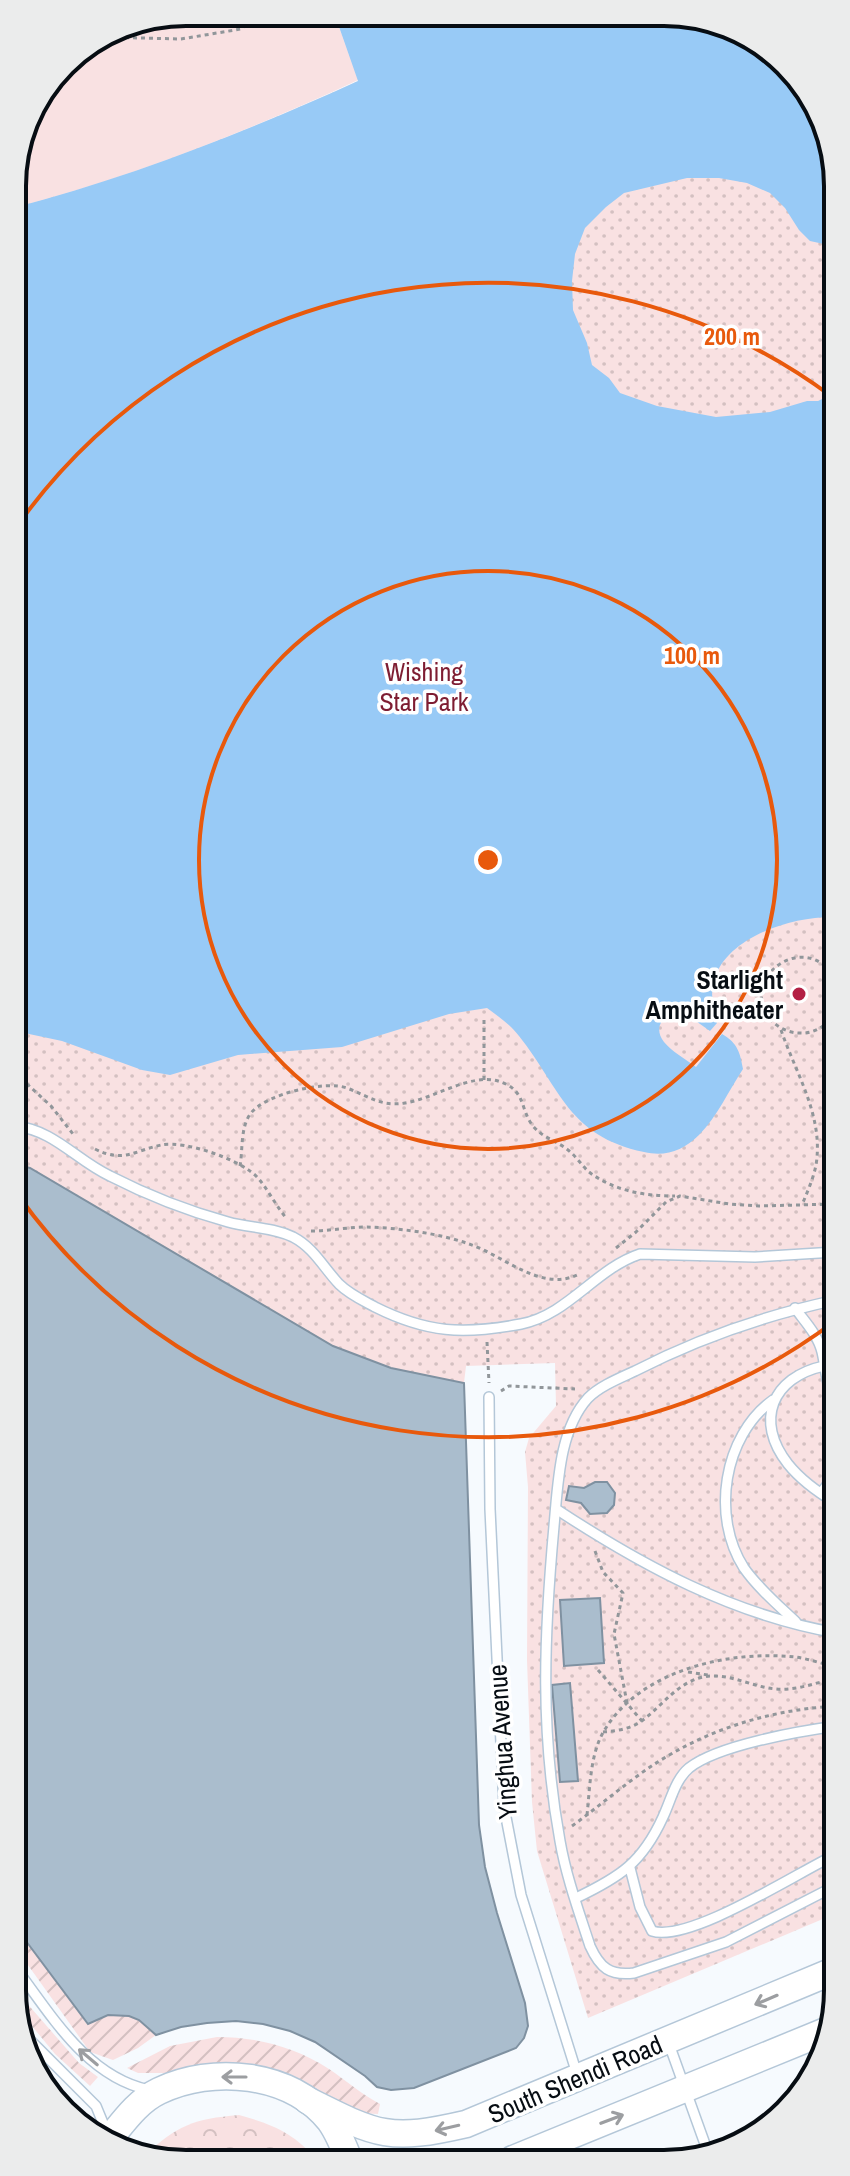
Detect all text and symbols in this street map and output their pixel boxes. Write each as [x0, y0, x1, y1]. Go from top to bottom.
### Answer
text: 200 m [704, 320, 760, 352]
text: 100 m [664, 639, 720, 671]
park label: Wishing Star Park [380, 654, 469, 719]
centre of rings [474, 846, 502, 874]
place label: Starlight Amphitheater [646, 962, 784, 1027]
marker: Starlight Amphitheater [790, 985, 808, 1003]
street label: Yinghua Avenue [479, 1663, 525, 1821]
one-way arrow [754, 1993, 779, 2008]
street label: South Shendi Road [483, 2027, 667, 2131]
one-way arrow [79, 2048, 99, 2066]
one-way arrow [221, 2069, 248, 2085]
one-way arrow [599, 2111, 624, 2126]
one-way arrow [435, 2122, 461, 2137]

